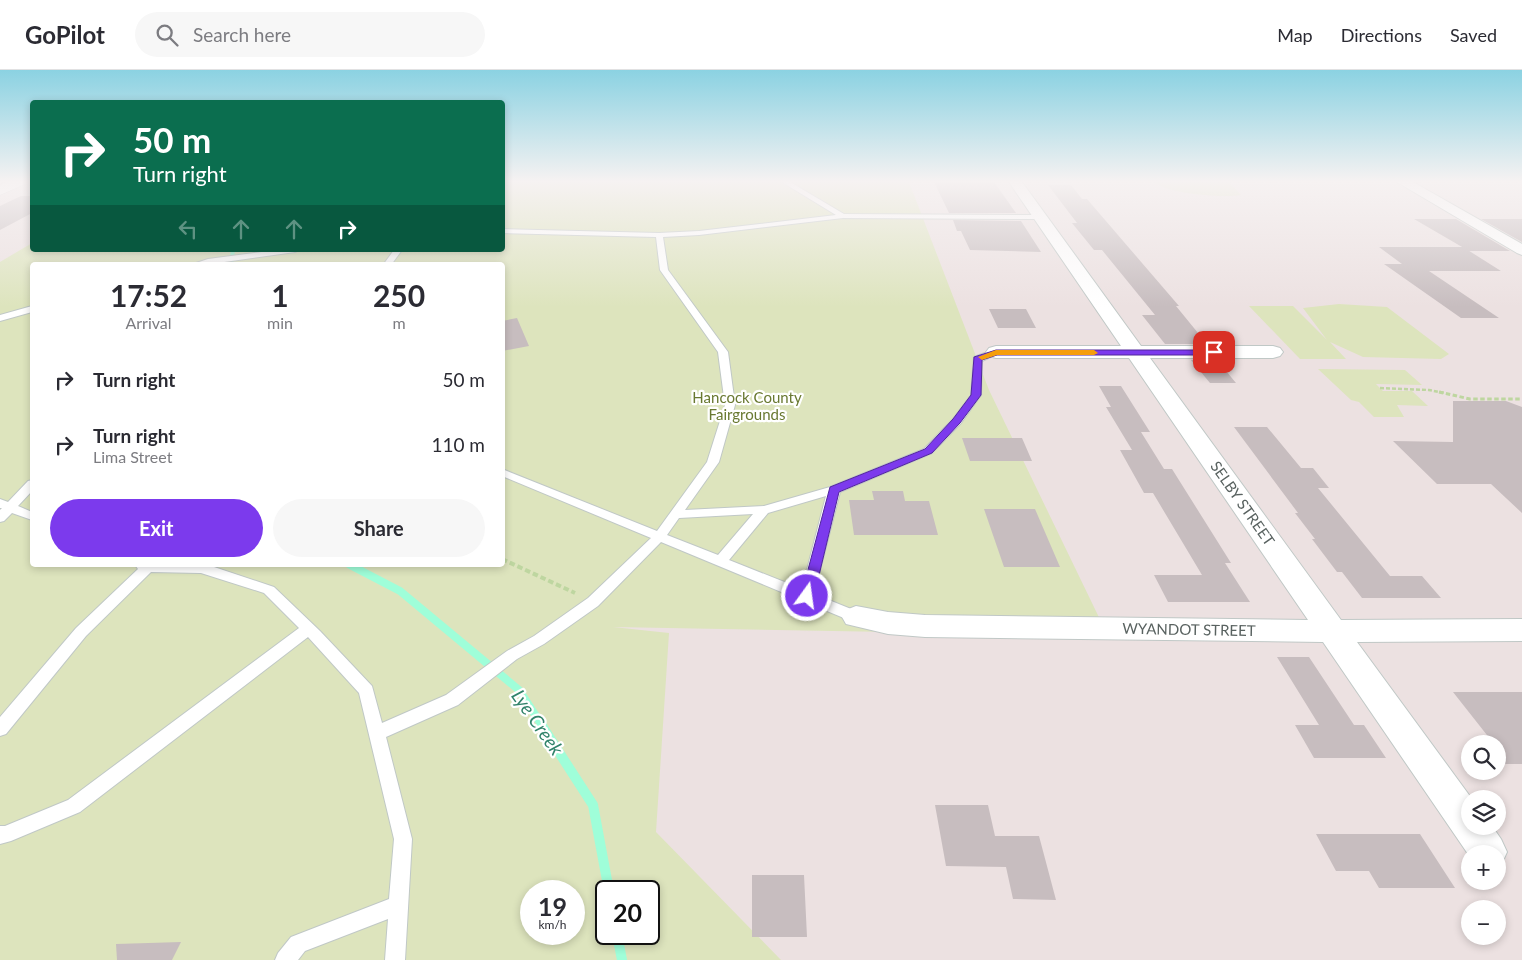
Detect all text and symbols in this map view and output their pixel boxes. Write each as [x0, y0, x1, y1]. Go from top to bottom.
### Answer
search box [135, 12, 485, 57]
text: GoPilot [25, 20, 105, 49]
icon: search [153, 21, 181, 49]
text: Search here [193, 23, 291, 46]
text: Map [1277, 24, 1313, 46]
text: Directions [1341, 24, 1422, 46]
text: Saved [1450, 24, 1497, 46]
text: 50 m [133, 118, 211, 160]
icon: right [50, 120, 115, 185]
text: Turn right [133, 160, 227, 187]
icon: left [174, 215, 202, 243]
icon: ahead [227, 215, 255, 243]
icon: ahead [280, 215, 308, 243]
icon: right [333, 215, 361, 243]
text: 17:52 [110, 277, 187, 313]
text: 1 [271, 277, 289, 313]
text: 250 [373, 277, 425, 313]
text: Arrival [125, 313, 172, 332]
text: min [267, 313, 293, 332]
text: m [392, 313, 406, 332]
pin [1193, 331, 1235, 373]
icon: arrive [1200, 338, 1228, 366]
icon: right [50, 366, 78, 394]
text: Turn right [93, 368, 175, 391]
text: 50 m [442, 368, 485, 391]
park label: Hancock County Fairgrounds [692, 388, 802, 423]
text: Turn right [93, 424, 175, 447]
icon: right [50, 431, 78, 459]
text: 110 m [431, 433, 485, 456]
text: Lima Street [93, 447, 172, 466]
street label: SELBY STREET [1207, 457, 1279, 549]
button: Exit [50, 499, 263, 557]
button: Share [273, 499, 485, 557]
position arrow [780, 569, 832, 621]
street label: WYANDOT STREET [1122, 619, 1256, 639]
water label: Lye Creek [507, 685, 569, 760]
map controls [1461, 735, 1506, 945]
button: search [1461, 735, 1506, 780]
button: layers [1461, 790, 1506, 835]
button: + [1461, 845, 1506, 890]
speed limit sign: 20 [595, 880, 660, 945]
text: 19 [538, 891, 567, 921]
button: − [1461, 900, 1506, 945]
text: km/h [538, 917, 567, 932]

